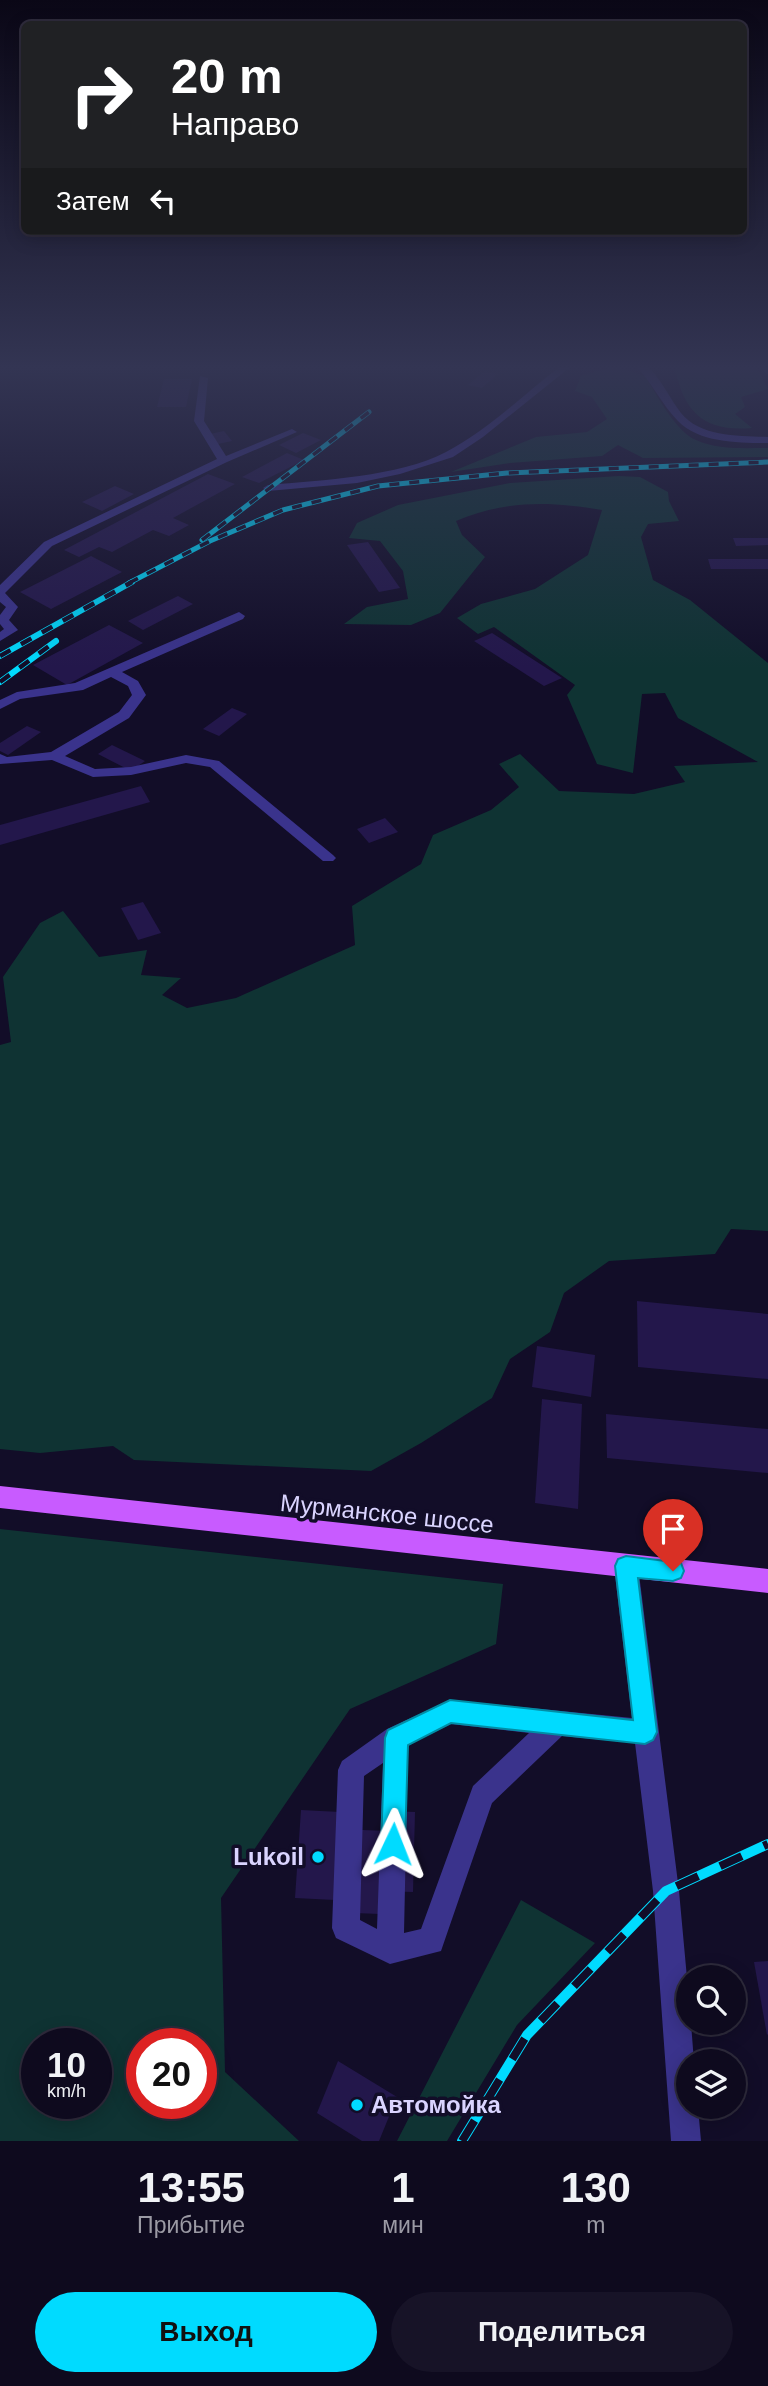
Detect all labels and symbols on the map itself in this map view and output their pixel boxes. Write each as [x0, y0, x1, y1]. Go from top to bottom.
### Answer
street label: Мурманское шоссе [279, 1489, 495, 1538]
pin [643, 1499, 703, 1571]
position arrow [356, 1807, 430, 1881]
place label: Lukoil [233, 1843, 304, 1870]
marker: Lukoil [310, 1849, 326, 1865]
speed limit sign: 20 [126, 2028, 217, 2119]
place label: Автомойка [371, 2091, 501, 2118]
marker: Автомойка [349, 2097, 365, 2113]

